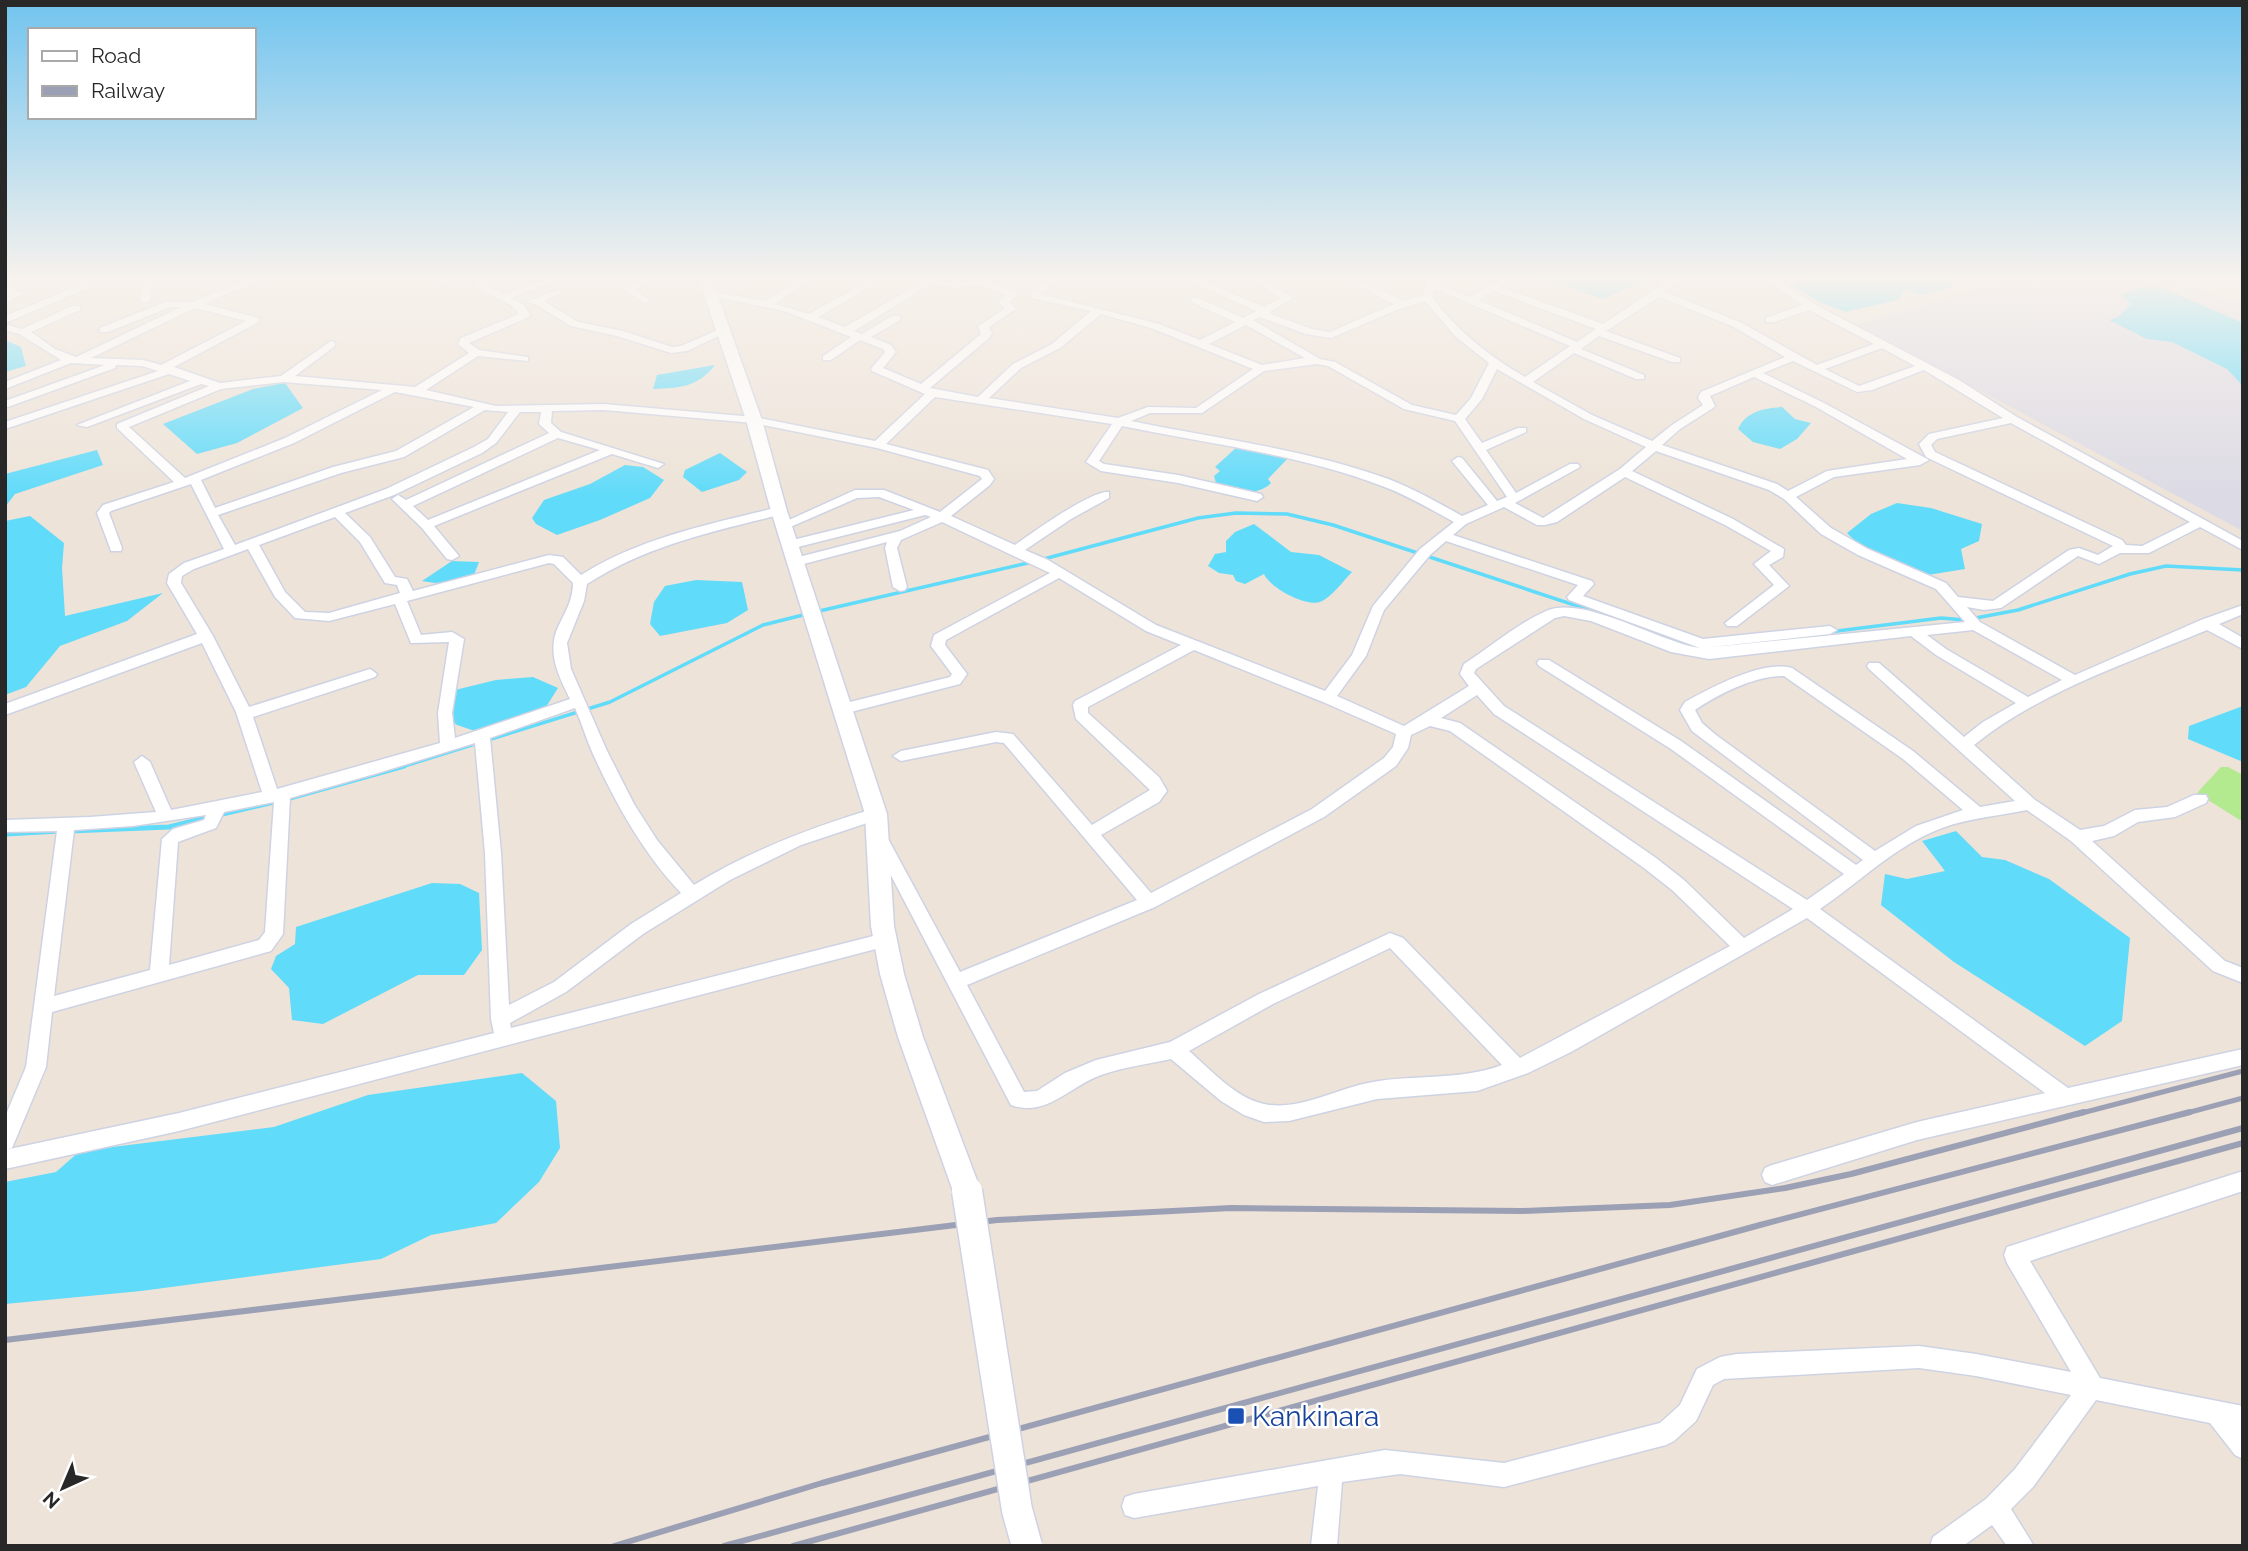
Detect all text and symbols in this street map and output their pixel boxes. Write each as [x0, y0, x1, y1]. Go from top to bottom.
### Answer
legend [28, 28, 256, 119]
text: Road [91, 43, 141, 68]
text: Railway [91, 78, 165, 103]
place label: Kankinara [1252, 1400, 1379, 1433]
marker: Kankinara [1226, 1406, 1246, 1426]
north arrow [28, 1453, 98, 1523]
text: N [38, 1487, 64, 1513]

